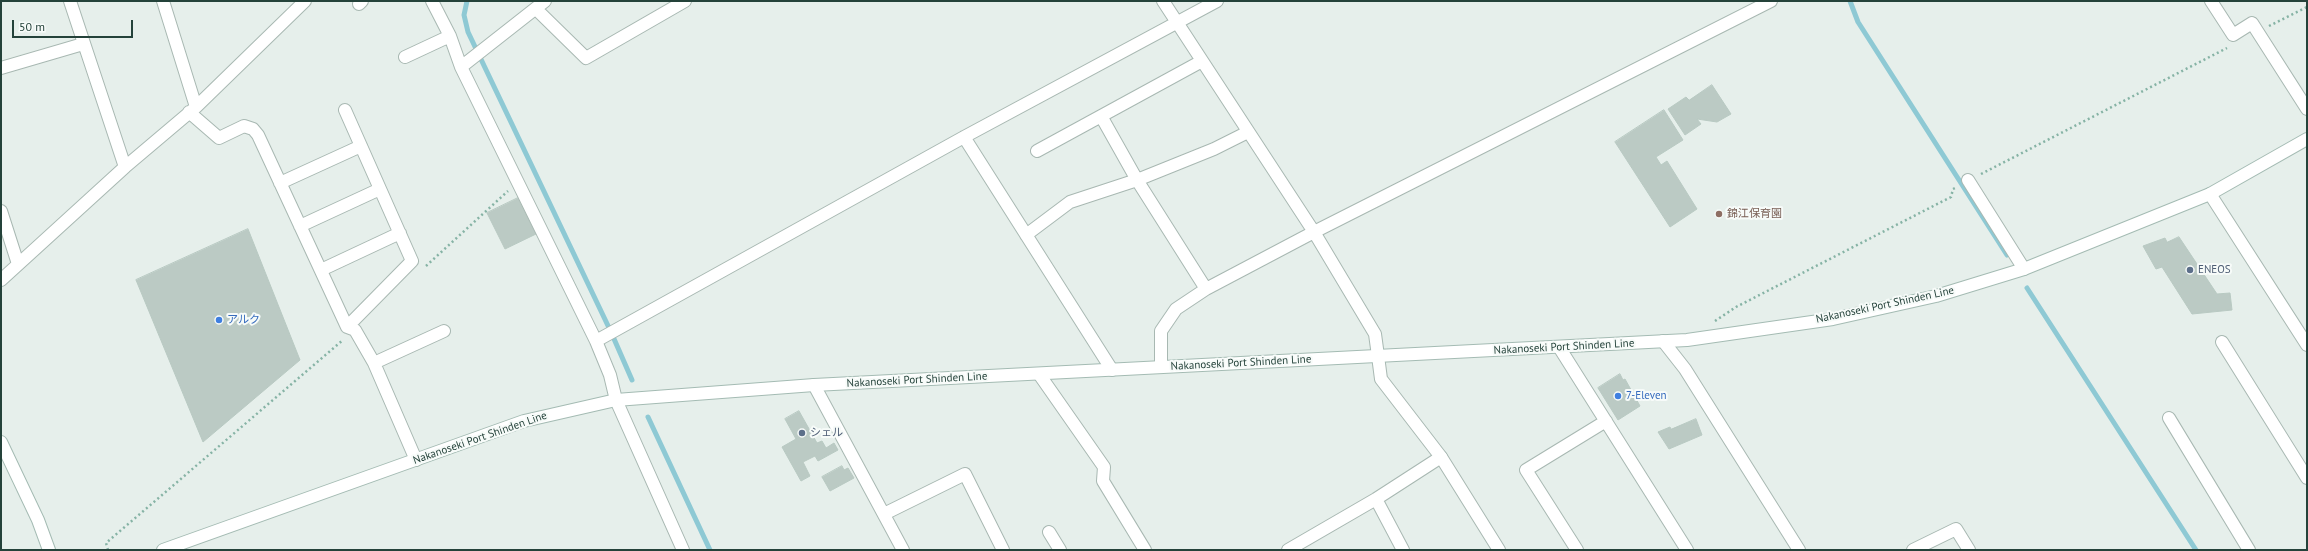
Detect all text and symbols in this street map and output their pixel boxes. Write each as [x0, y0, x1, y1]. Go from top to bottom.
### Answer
scale bar [14, 12, 135, 38]
text: 50 m [19, 19, 45, 34]
place label: 錦江保育園 [1727, 207, 1782, 221]
marker: 錦江保育園 [1714, 209, 1724, 219]
place label: ENEOS [2198, 263, 2231, 277]
marker: ENEOS [2185, 265, 2195, 275]
street label: Nakanoseki Port Shinden Line [1815, 284, 1955, 326]
place label: アルク [227, 313, 260, 327]
marker: アルク [214, 315, 224, 325]
street label: Nakanoseki Port Shinden Line [1493, 337, 1635, 357]
street label: Nakanoseki Port Shinden Line [1170, 353, 1312, 373]
street label: Nakanoseki Port Shinden Line [846, 370, 988, 390]
place label: 7-Eleven [1626, 389, 1666, 403]
marker: 7-Eleven [1613, 391, 1623, 401]
street label: Nakanoseki Port Shinden Line [411, 409, 549, 467]
place label: シェル [810, 426, 843, 440]
marker: シェル [797, 428, 807, 438]

